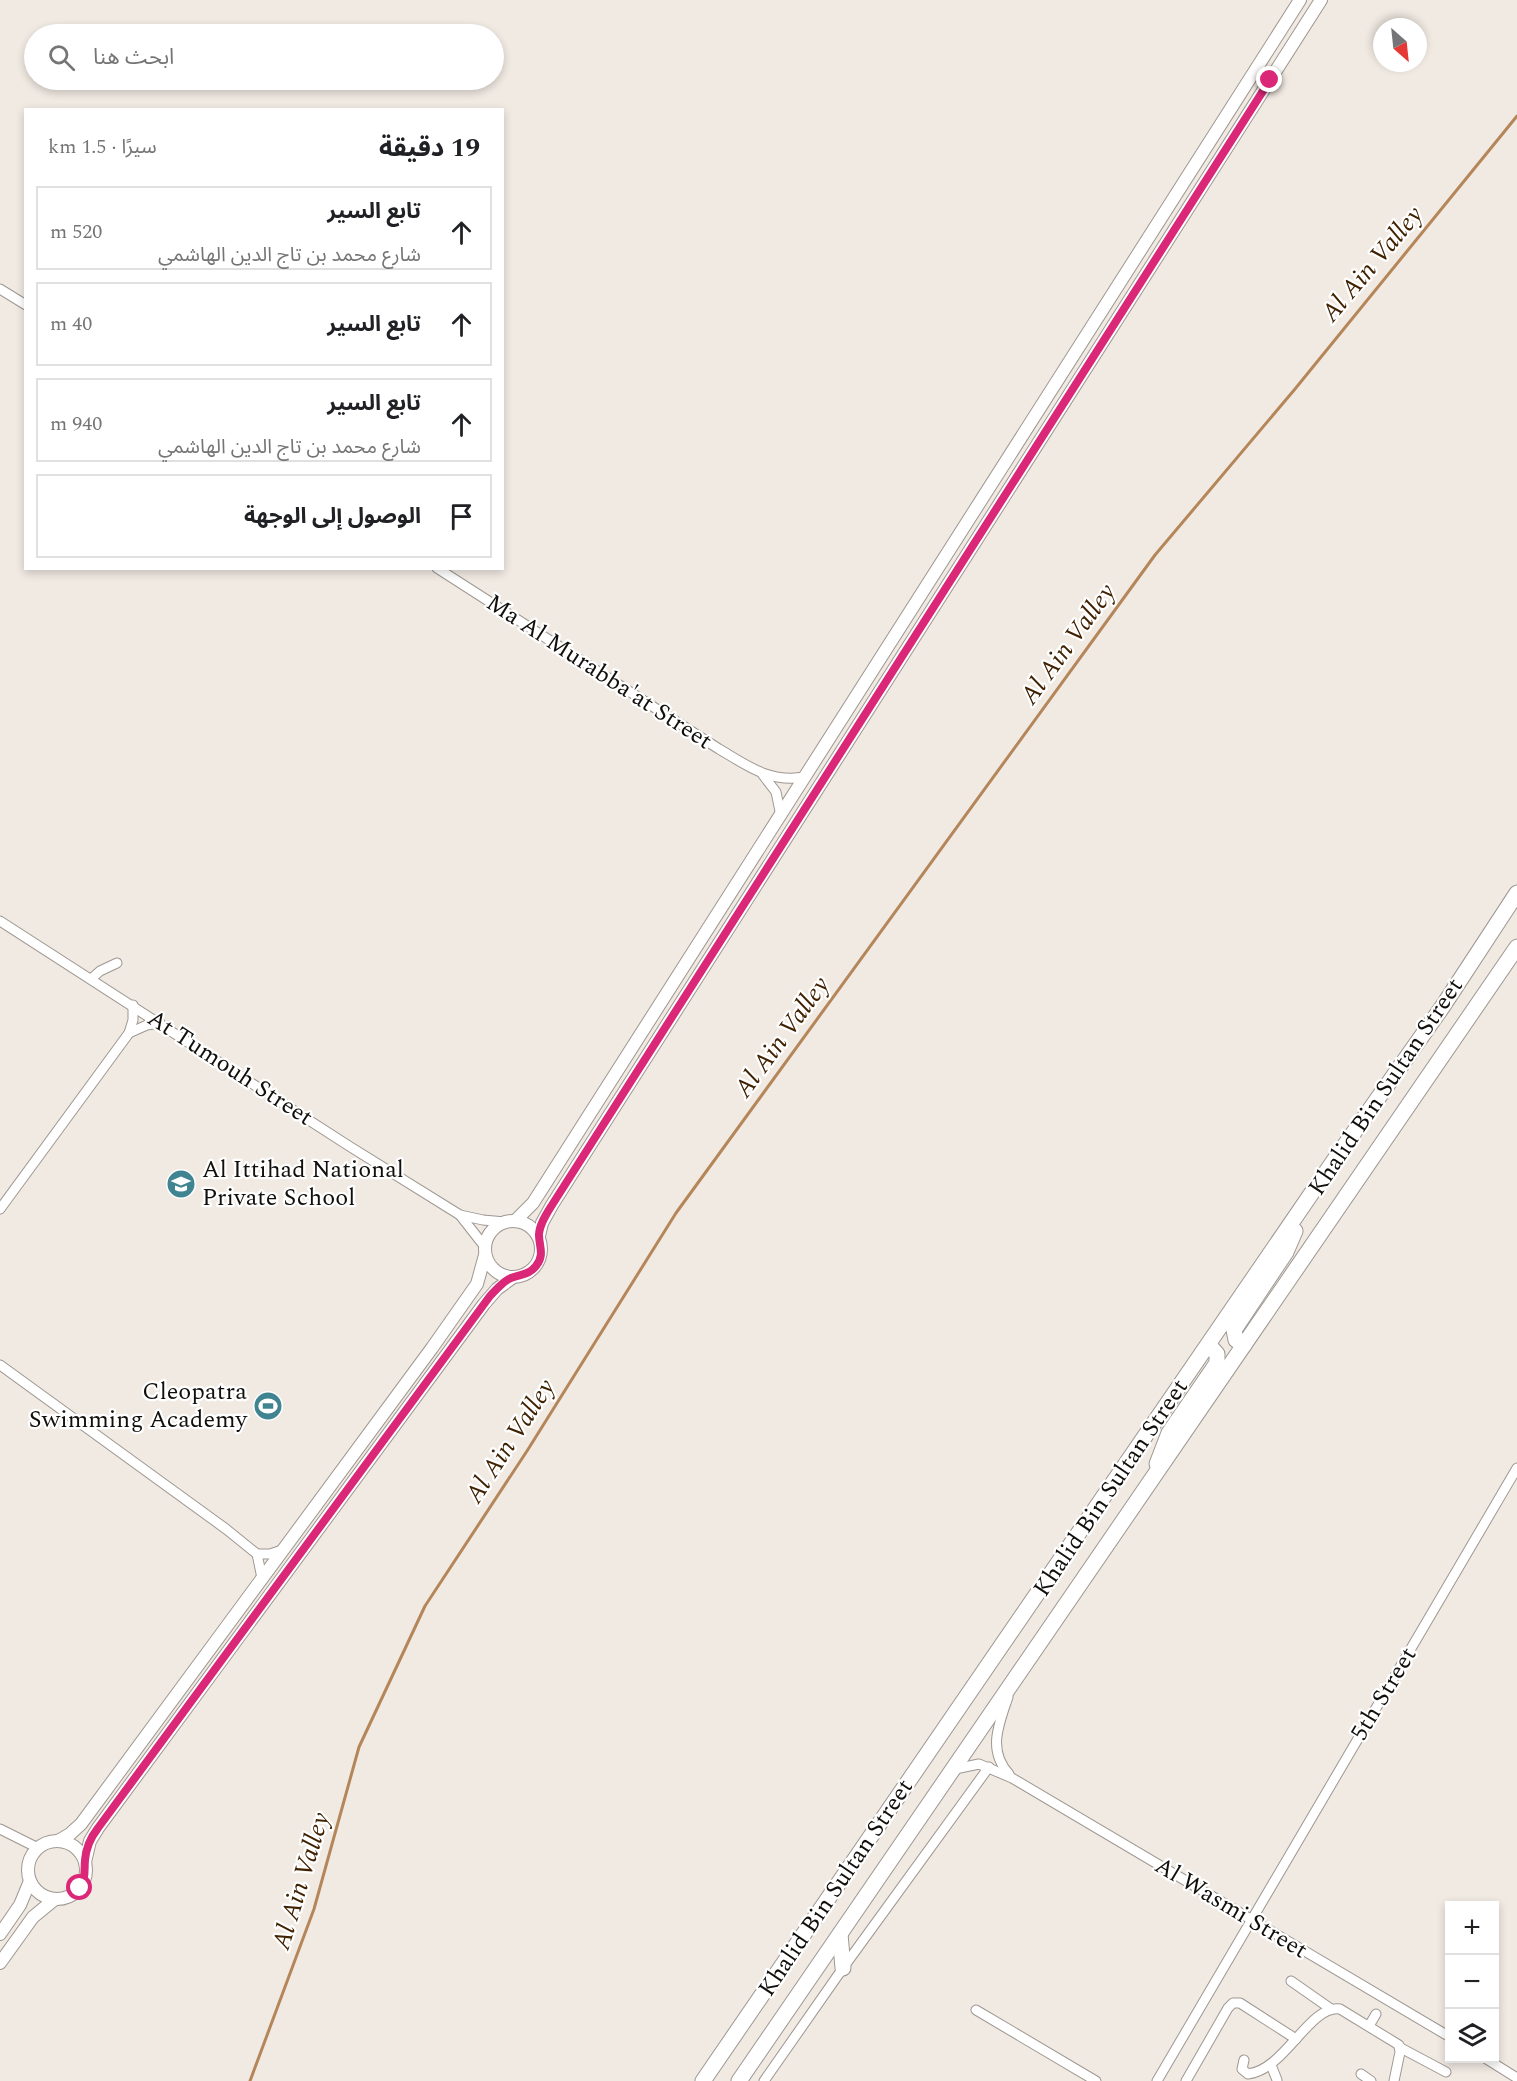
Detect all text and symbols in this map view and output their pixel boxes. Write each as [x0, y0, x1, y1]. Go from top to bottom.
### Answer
north arrow [1373, 18, 1427, 72]
search box [24, 24, 504, 90]
icon: search [45, 41, 78, 74]
text: ابحث هنا [93, 41, 174, 74]
route end [1256, 66, 1282, 92]
text: 19 دقيقة [379, 128, 480, 168]
text: سيرًا · 1.5 km [48, 132, 157, 162]
text: تابع السير [327, 195, 421, 228]
water label: Al Ain Valley [1311, 197, 1433, 332]
icon: ahead [445, 216, 478, 249]
text: 520 m [50, 217, 102, 247]
text: شارع محمد بن تاج الدين الهاشمي [158, 240, 421, 270]
text: تابع السير [327, 308, 421, 341]
icon: ahead [445, 308, 478, 341]
text: 40 m [50, 309, 92, 339]
text: تابع السير [327, 387, 421, 420]
icon: ahead [445, 408, 478, 441]
text: 940 m [50, 409, 102, 439]
text: شارع محمد بن تاج الدين الهاشمي [158, 432, 421, 462]
text: الوصول إلى الوجهة [244, 500, 421, 533]
icon: arrive [445, 500, 478, 533]
water label: Al Ain Valley [1010, 575, 1126, 714]
street label: Ma Al Murabba'at Street [479, 585, 719, 759]
water label: Al Ain Valley [724, 968, 840, 1107]
street label: Khalid Bin Sultan Street [1300, 971, 1472, 1203]
street label: At Tumouh Street [140, 1001, 320, 1135]
place label: Al Ittihad National Private School [202, 1152, 404, 1216]
school or university icon: Al Ittihad National Private School [165, 1168, 197, 1200]
water label: Al Ain Valley [454, 1370, 566, 1512]
street label: Khalid Bin Sultan Street [1025, 1372, 1197, 1604]
place label: Cleopatra Swimming Academy [29, 1374, 248, 1438]
sports icon: Cleopatra Swimming Academy [252, 1390, 284, 1422]
street label: 5th Street [1342, 1640, 1426, 1748]
street label: Khalid Bin Sultan Street [750, 1772, 922, 2004]
water label: Al Ain Valley [261, 1807, 341, 1955]
street label: Al Wasmi Street [1148, 1848, 1314, 1968]
route start [66, 1874, 92, 1900]
map controls [1445, 1901, 1499, 2063]
button: + [1445, 1901, 1499, 1955]
button: − [1445, 1955, 1499, 2009]
button: layers [1445, 2009, 1499, 2063]

